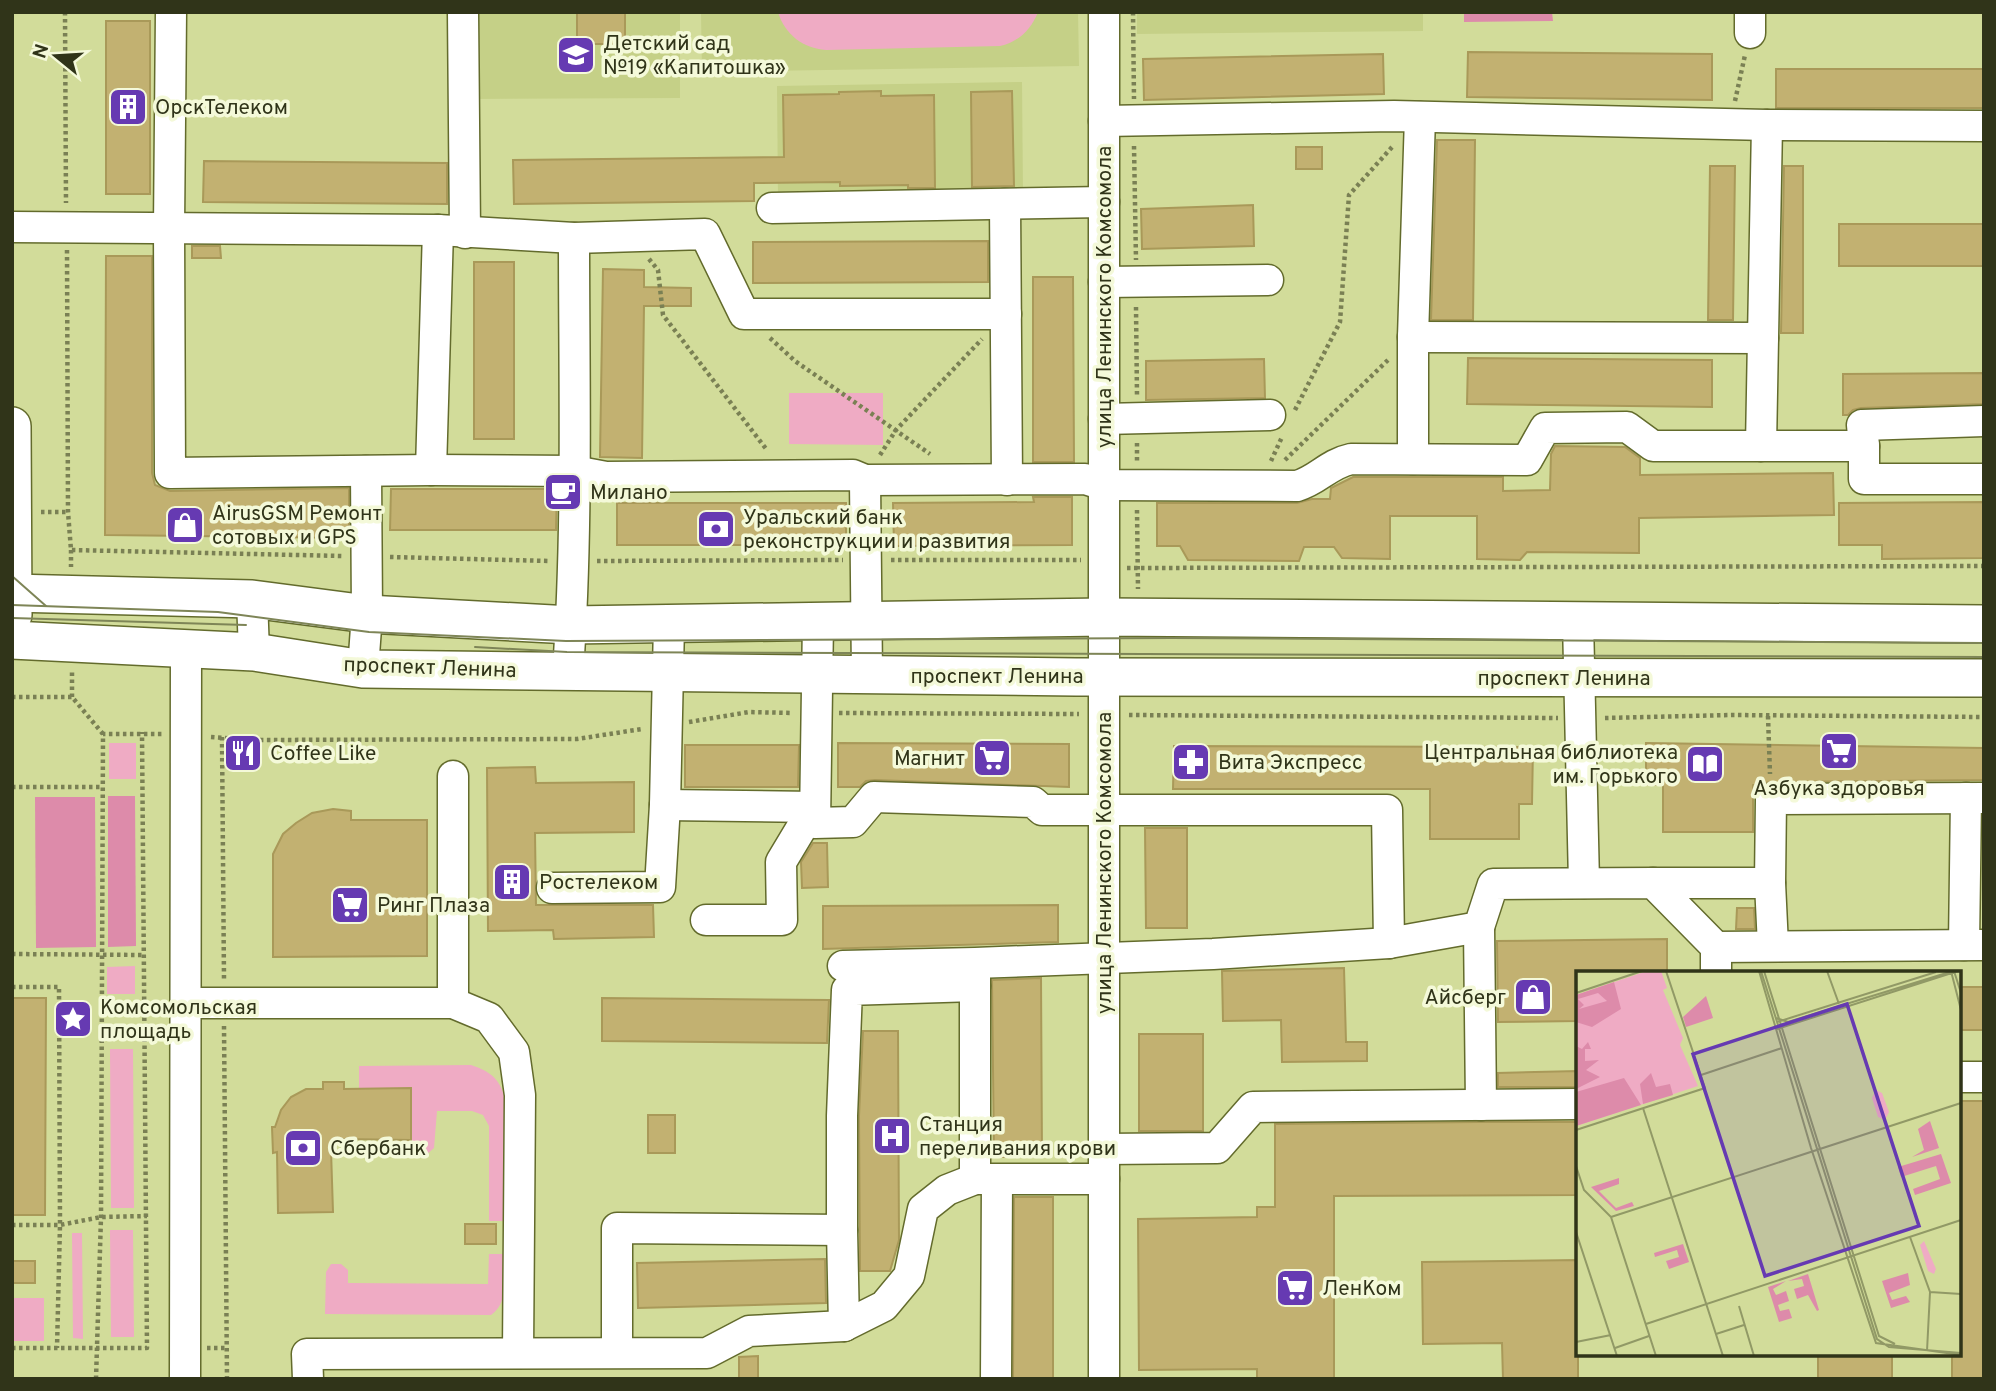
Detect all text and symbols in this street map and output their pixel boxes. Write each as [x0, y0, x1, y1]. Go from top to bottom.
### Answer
north arrow [21, 21, 91, 91]
place label: Детский сад №19 «Капитошка» [603, 31, 786, 82]
school or university icon: Детский сад №19 «Капитошка» [555, 34, 597, 76]
text: N [28, 41, 55, 62]
building icon: ОрскТелеком [107, 86, 149, 128]
place label: ОрскТелеком [155, 95, 288, 122]
street label: улица Ленинского Комсомола [1092, 146, 1119, 448]
cafe icon: Милано [542, 471, 584, 513]
place label: Милано [590, 480, 668, 507]
place label: AirusGSM Ремонт сотовых и GPS [212, 501, 382, 552]
shop icon: AirusGSM Ремонт сотовых и GPS [164, 504, 206, 546]
place label: Уральский банк реконструкции и развития [743, 505, 1011, 556]
bank icon: Уральский банк реконструкции и развития [695, 508, 737, 550]
street label: проспект Ленина [343, 652, 517, 685]
street label: проспект Ленина [910, 664, 1084, 691]
street label: проспект Ленина [1477, 666, 1651, 693]
street label: улица Ленинского Комсомола [1092, 712, 1119, 1014]
supermarket icon: Азбука здоровья [1818, 730, 1860, 772]
restaurant icon: Coffee Like [222, 732, 264, 774]
supermarket icon: Магнит [971, 737, 1013, 779]
place label: Центральная библиотека им. Горького [1424, 740, 1678, 791]
place label: Coffee Like [270, 741, 376, 768]
pharmacy icon: Вита Экспресс [1170, 741, 1212, 783]
library icon: Центральная библиотека им. Горького [1684, 743, 1726, 785]
place label: Магнит [894, 746, 965, 773]
place label: Вита Экспресс [1218, 750, 1363, 777]
place label: Азбука здоровья [1753, 776, 1925, 803]
building icon: Ростелеком [491, 861, 533, 903]
place label: Ростелеком [539, 870, 658, 897]
supermarket icon: Ринг Плаза [329, 884, 371, 926]
place label: Ринг Плаза [377, 893, 490, 920]
inset map [1576, 971, 1961, 1356]
shop icon: Айсберг [1512, 976, 1554, 1018]
place label: Айсберг [1425, 985, 1506, 1012]
place label: Комсомольская площадь [100, 995, 257, 1046]
place icon: Комсомольская площадь [52, 998, 94, 1040]
place label: Станция переливания крови [919, 1112, 1116, 1163]
hospital icon: Станция переливания крови [871, 1115, 913, 1157]
bank icon: Сбербанк [282, 1127, 324, 1169]
place label: Сбербанк [330, 1136, 426, 1163]
supermarket icon: ЛенКом [1274, 1267, 1316, 1309]
place label: ЛенКом [1322, 1276, 1402, 1303]

